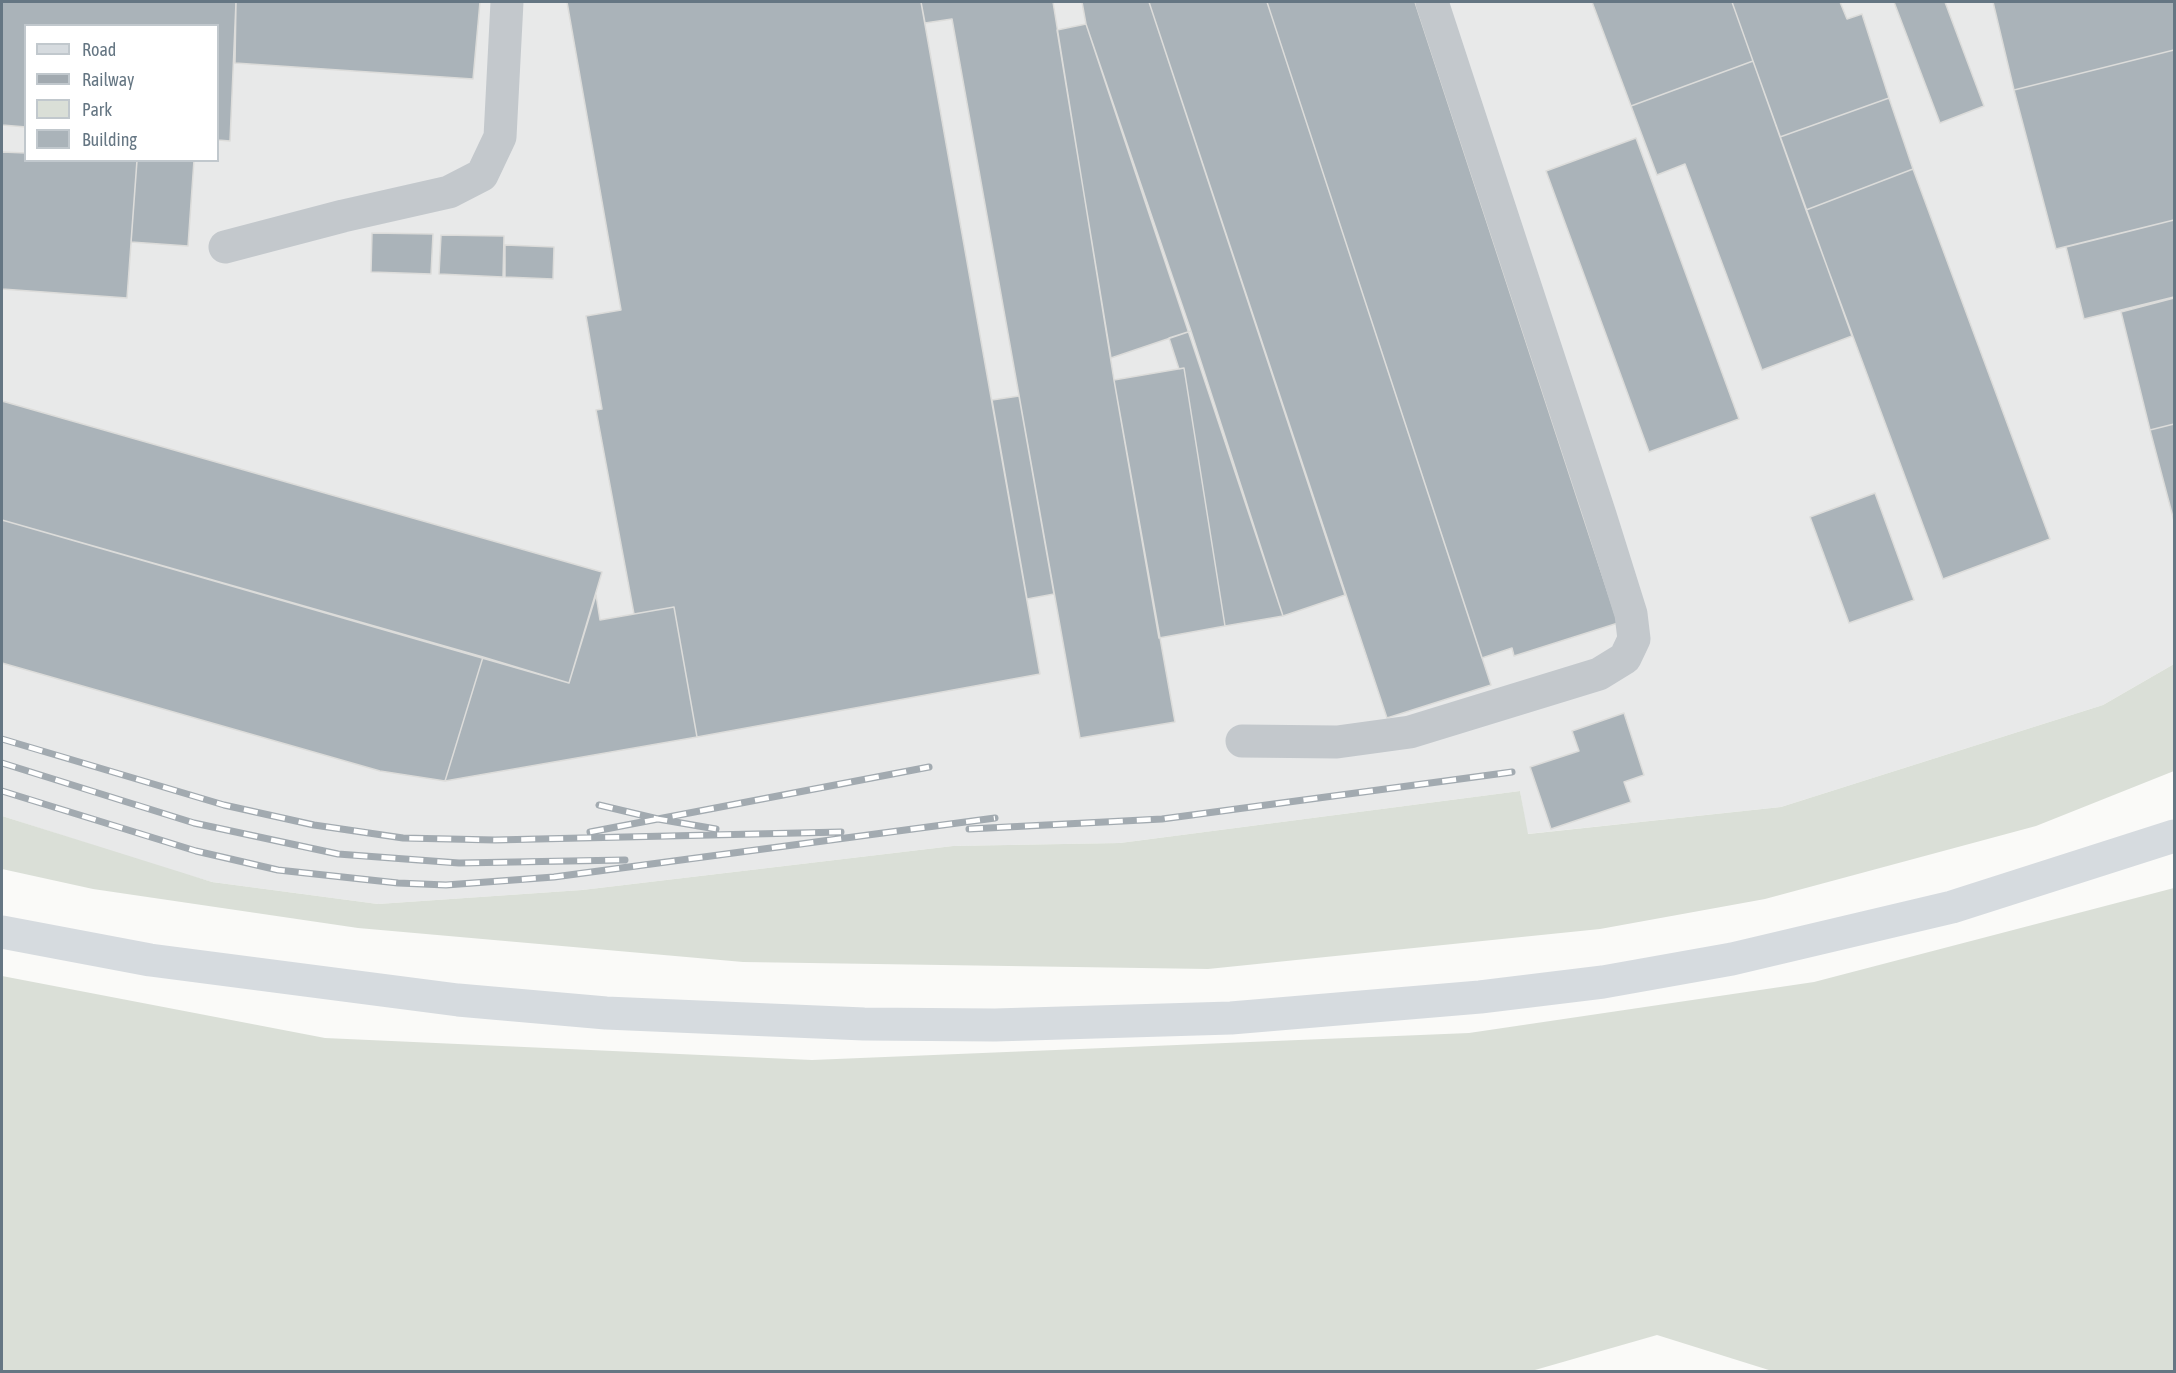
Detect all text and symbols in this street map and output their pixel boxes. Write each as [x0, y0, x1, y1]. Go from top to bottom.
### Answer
legend [24, 24, 219, 162]
text: Road [82, 39, 116, 60]
text: Railway [82, 69, 134, 90]
text: Park [82, 99, 112, 120]
text: Building [82, 129, 137, 150]

